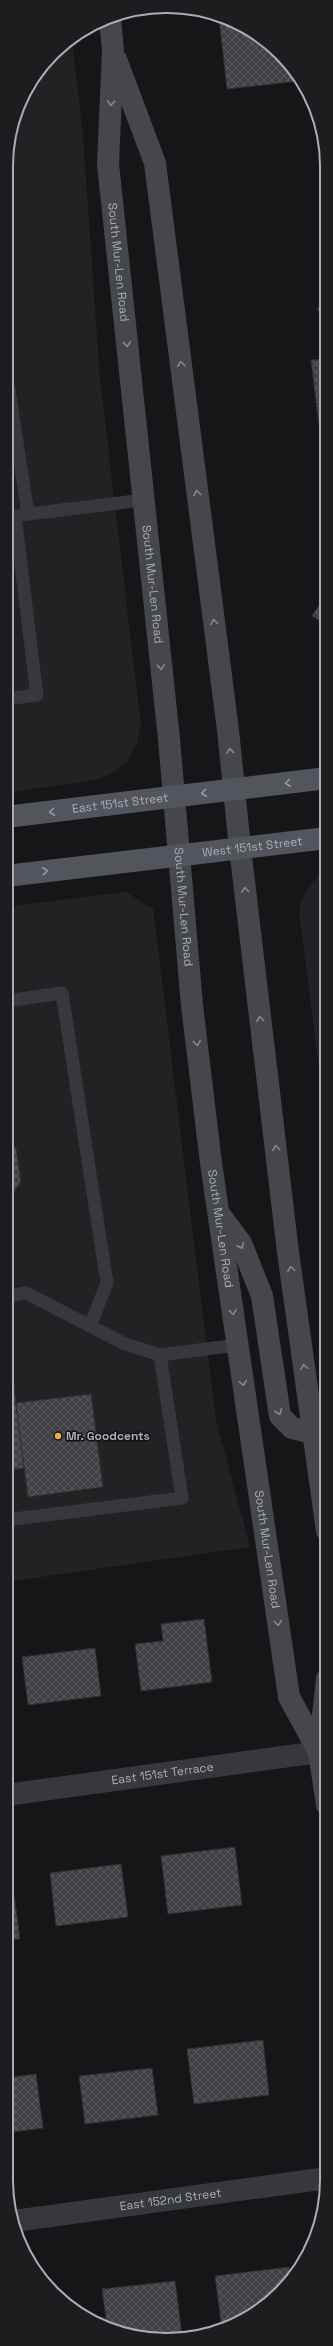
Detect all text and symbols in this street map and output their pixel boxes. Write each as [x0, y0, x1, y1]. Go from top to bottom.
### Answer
one-way arrow [107, 100, 115, 106]
street label: South Mur-Len Road [104, 202, 133, 322]
one-way arrow [123, 341, 132, 347]
one-way arrow [176, 361, 185, 367]
one-way arrow [193, 490, 202, 496]
street label: South Mur-Len Road [138, 524, 167, 644]
one-way arrow [210, 619, 219, 625]
one-way arrow [157, 664, 166, 670]
one-way arrow [226, 748, 235, 754]
one-way arrow [285, 778, 291, 787]
one-way arrow [201, 788, 207, 797]
street label: East 151st Street [71, 789, 169, 817]
one-way arrow [49, 807, 55, 816]
street label: West 151st Street [201, 833, 303, 861]
street label: South Mur-Len Road [170, 847, 197, 967]
one-way arrow [42, 867, 48, 876]
one-way arrow [241, 887, 250, 893]
one-way arrow [256, 1016, 265, 1022]
one-way arrow [192, 1040, 201, 1047]
one-way arrow [271, 1145, 280, 1151]
street label: South Mur-Len Road [204, 1169, 237, 1289]
one-way arrow [236, 1241, 244, 1249]
one-way arrow [287, 1266, 296, 1272]
one-way arrow [228, 1309, 237, 1316]
one-way arrow [300, 1364, 309, 1370]
one-way arrow [238, 1380, 247, 1386]
one-way arrow [275, 1408, 283, 1415]
place label: Mr. Goodcents [66, 1428, 150, 1444]
marker: Mr. Goodcents [53, 1431, 63, 1441]
street label: South Mur-Len Road [251, 1489, 284, 1609]
one-way arrow [273, 1620, 282, 1626]
street label: East 151st Terrace [110, 1759, 215, 1788]
street label: East 152nd Street [119, 2185, 222, 2214]

